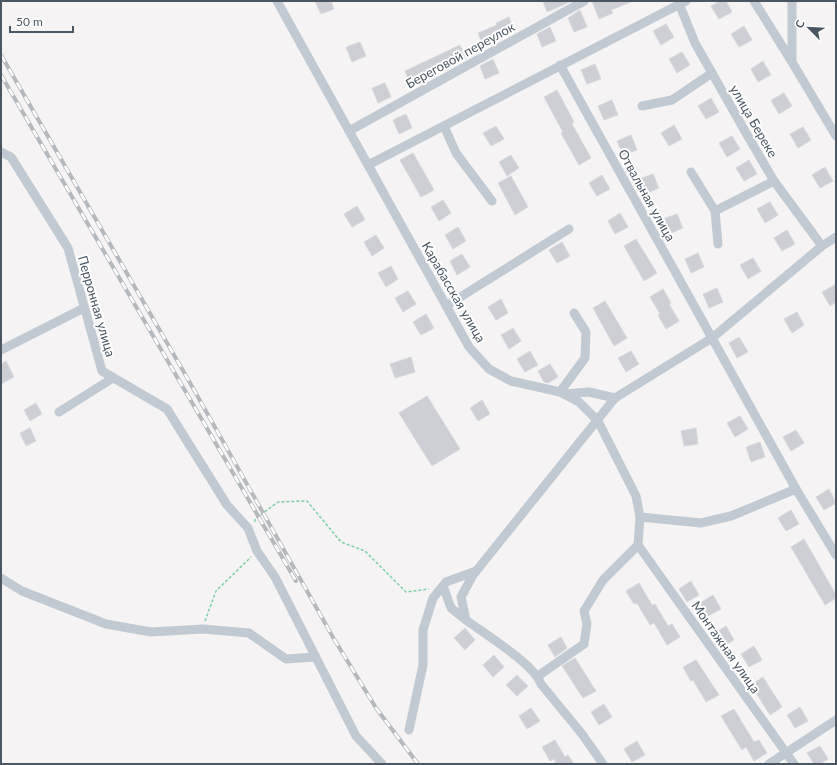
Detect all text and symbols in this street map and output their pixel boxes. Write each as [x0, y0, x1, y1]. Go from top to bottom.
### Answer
scale bar [10, 8, 73, 34]
north arrow [789, 8, 829, 48]
text: 50 m [16, 14, 43, 29]
text: С [792, 17, 807, 30]
street label: Береговой переулок [403, 18, 517, 92]
street label: улица Береке [727, 82, 781, 160]
street label: Отвальная улица [615, 146, 679, 244]
street label: Карабасская улица [419, 239, 489, 345]
street label: Перронная улица [75, 254, 119, 358]
street label: Монтажная улица [688, 598, 764, 696]

